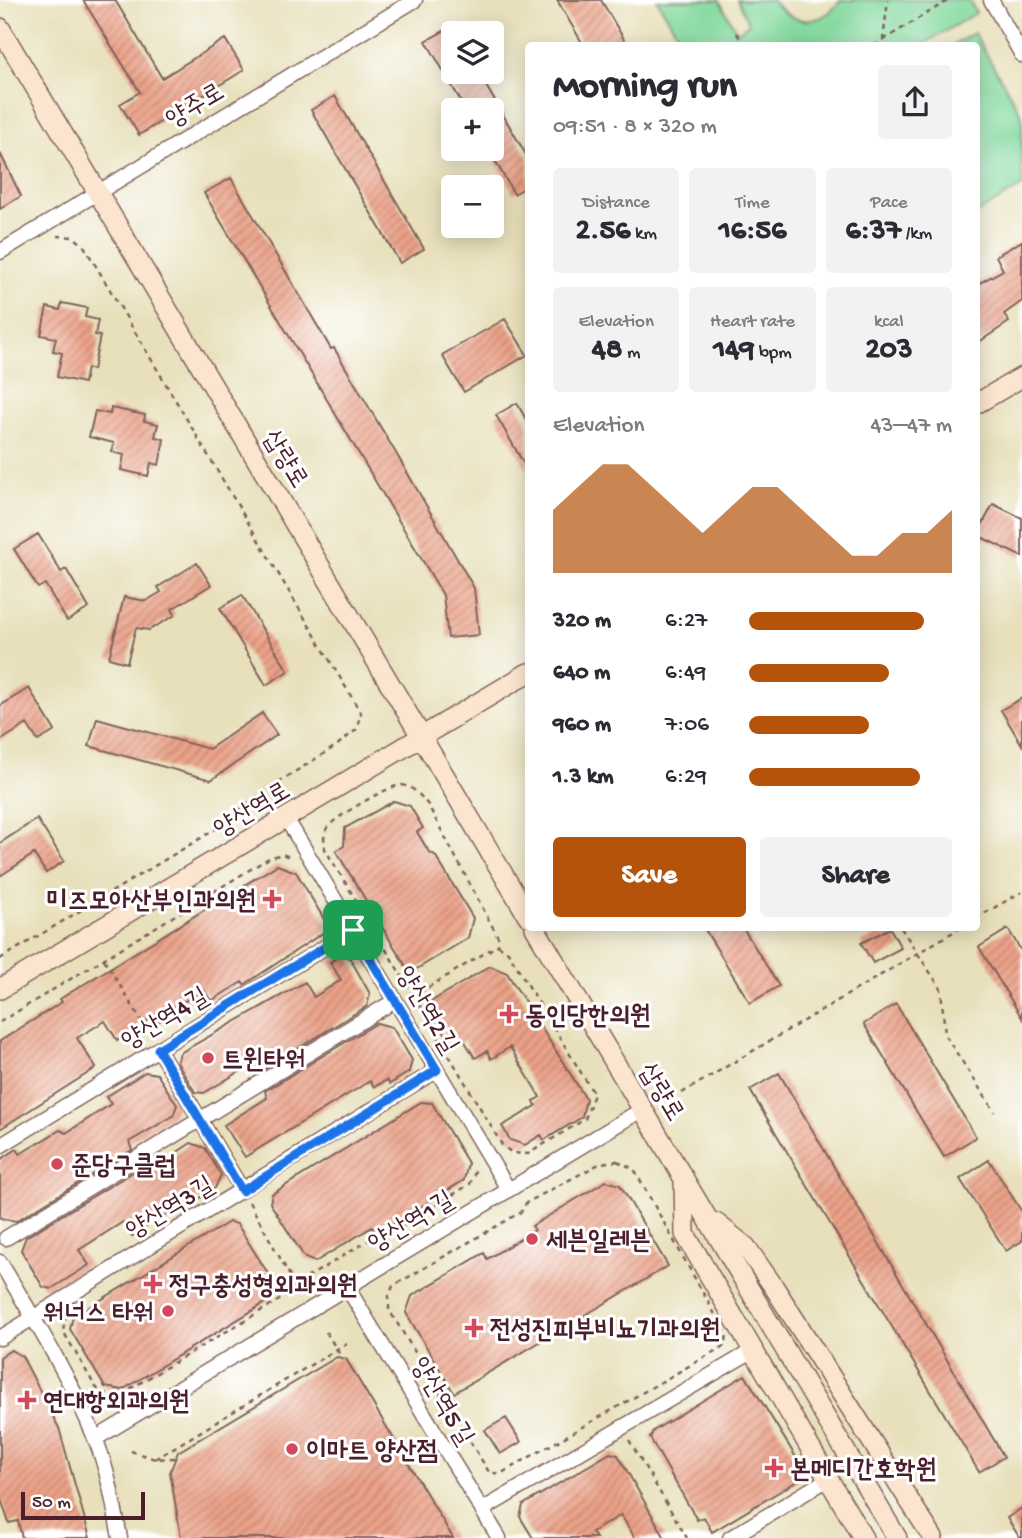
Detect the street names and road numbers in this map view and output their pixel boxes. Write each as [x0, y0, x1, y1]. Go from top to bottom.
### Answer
street label: 양주로 [161, 78, 231, 137]
street label: 삽량로 [254, 425, 313, 495]
street label: 양산역로 [209, 777, 297, 847]
street label: 양산역2길 [387, 962, 463, 1061]
street label: 양산역4길 [117, 983, 216, 1059]
street label: 삽량로 [630, 1058, 689, 1128]
street label: 양산역3길 [122, 1172, 221, 1248]
street label: 양산역1길 [364, 1186, 461, 1261]
street label: 양산역5길 [402, 1353, 479, 1452]

